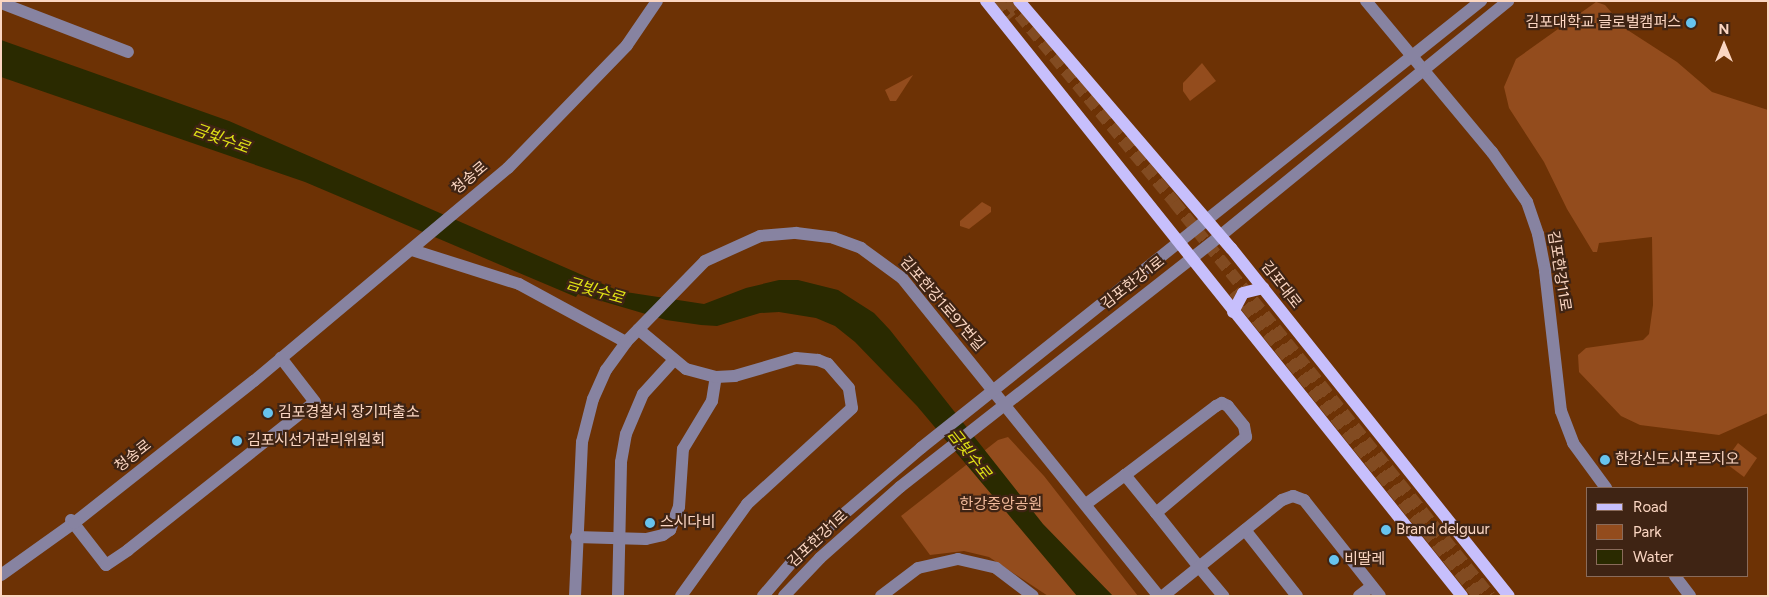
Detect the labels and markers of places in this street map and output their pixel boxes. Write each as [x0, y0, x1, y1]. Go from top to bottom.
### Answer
place label: 김포대학교 글로벌캠퍼스 [1525, 14, 1681, 32]
marker: 김포대학교 글로벌캠퍼스 [1685, 17, 1697, 29]
place label: 김포경찰서 장기파출소 [278, 404, 420, 422]
marker: 김포경찰서 장기파출소 [262, 407, 274, 419]
place label: 김포시선거관리위원회 [247, 432, 385, 450]
marker: 김포시선거관리위원회 [231, 435, 243, 447]
place label: 한강신도시푸르지오 [1615, 451, 1739, 469]
marker: 한강신도시푸르지오 [1599, 454, 1611, 466]
place label: 스시다비 [660, 514, 715, 532]
marker: 스시다비 [644, 517, 656, 529]
place label: Brand delguur [1396, 521, 1490, 539]
marker: Brand delguur [1380, 524, 1392, 536]
place label: 비딸레 [1344, 551, 1385, 569]
marker: 비딸레 [1328, 554, 1340, 566]

